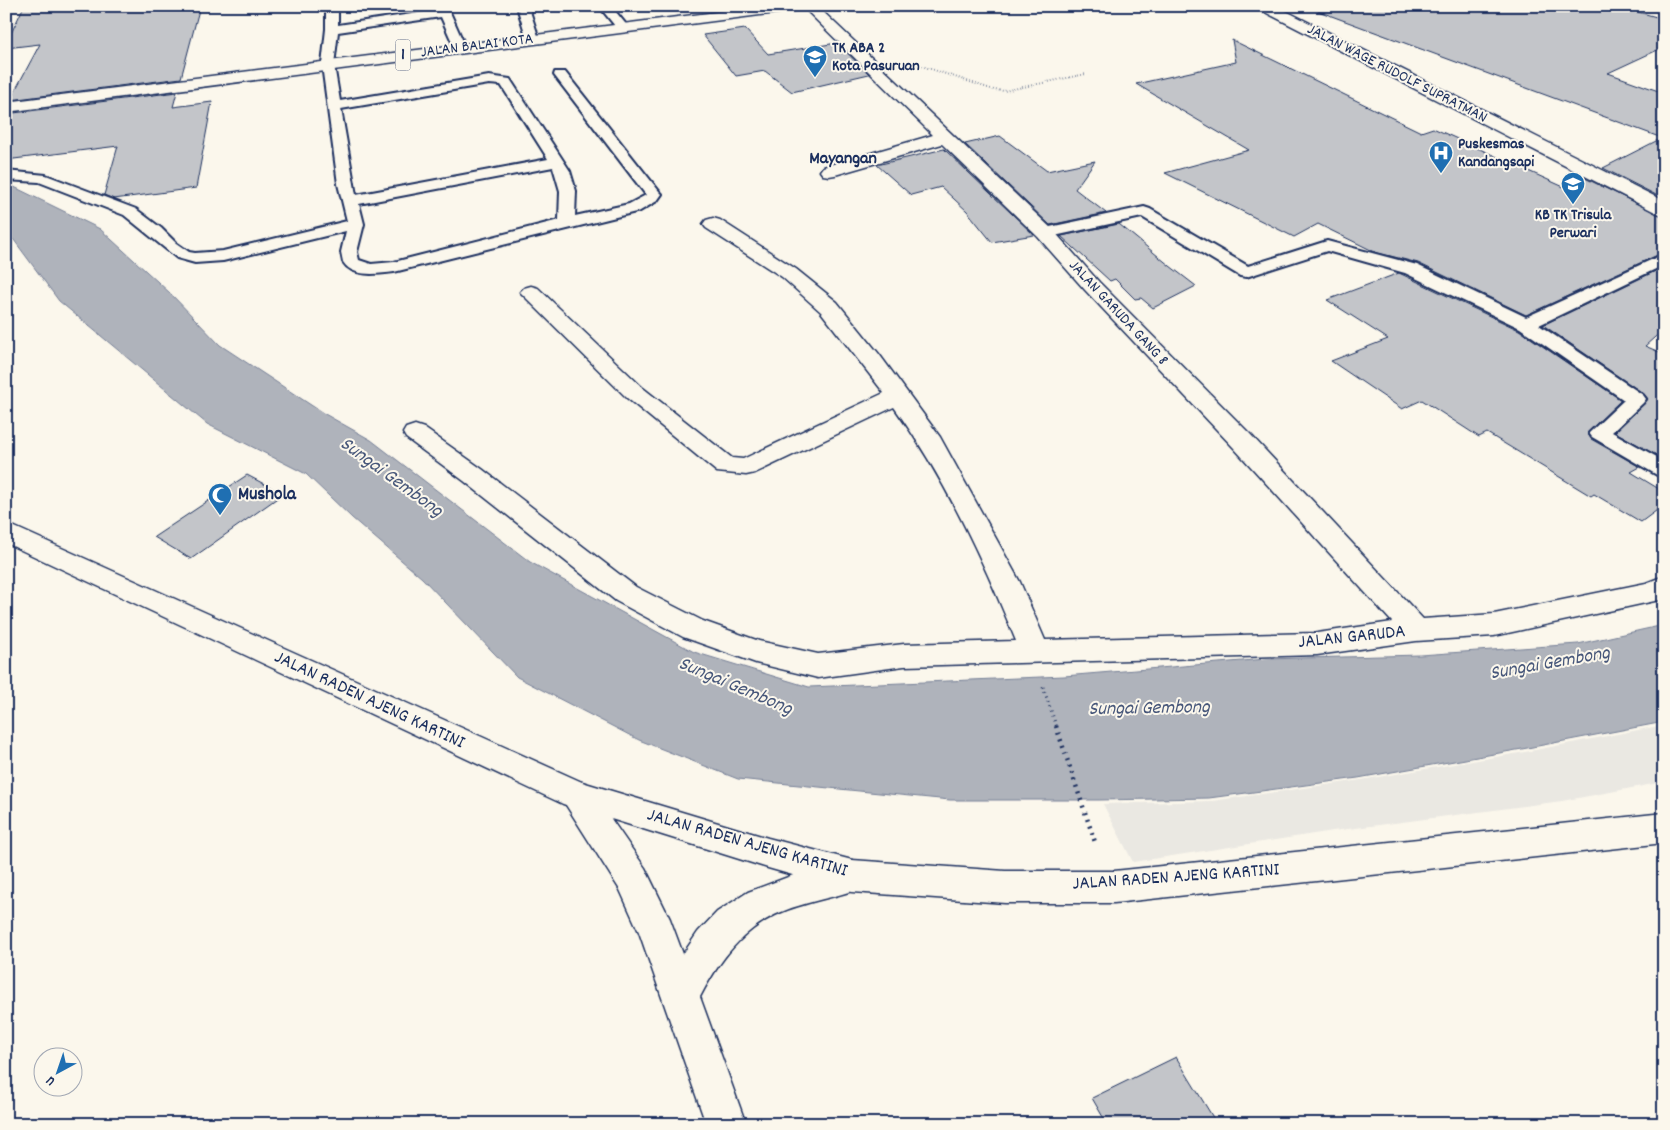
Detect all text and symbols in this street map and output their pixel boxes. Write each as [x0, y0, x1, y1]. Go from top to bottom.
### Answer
street label: JALAN WAGE RUDOLF SUPRATMAN [1303, 18, 1491, 130]
street label: JALAN BALAI KOTA [419, 28, 535, 64]
place label: TK ABA 2 Kota Pasuruan [832, 37, 920, 78]
road number: 1 [396, 40, 410, 70]
school or university icon: TK ABA 2 Kota Pasuruan [802, 44, 828, 78]
place label: Puskesmas Kandangsapi [1458, 133, 1534, 174]
hospital icon: Puskesmas Kandangsapi [1428, 140, 1454, 174]
district label: Mayangan [809, 147, 877, 172]
school or university icon: KB TK Trisula Perwari [1560, 171, 1586, 205]
place label: KB TK Trisula Perwari [1535, 204, 1613, 245]
street label: JALAN GARUDA GANG 8 [1063, 255, 1173, 371]
water label: Sungai Gembong [334, 431, 449, 526]
mosque icon: Mushola [207, 482, 233, 516]
place label: Mushola [238, 482, 297, 509]
street label: JALAN GARUDA [1297, 619, 1407, 657]
water label: Sungai Gembong [1488, 639, 1613, 688]
street label: JALAN RADEN AJENG KARTINI [269, 645, 469, 757]
water label: Sungai Gembong [674, 650, 797, 724]
water label: Sungai Gembong [1088, 694, 1211, 724]
street label: JALAN RADEN AJENG KARTINI [644, 802, 851, 886]
street label: JALAN RADEN AJENG KARTINI [1072, 857, 1280, 899]
north arrow [32, 1048, 82, 1098]
text: U [42, 1070, 60, 1090]

